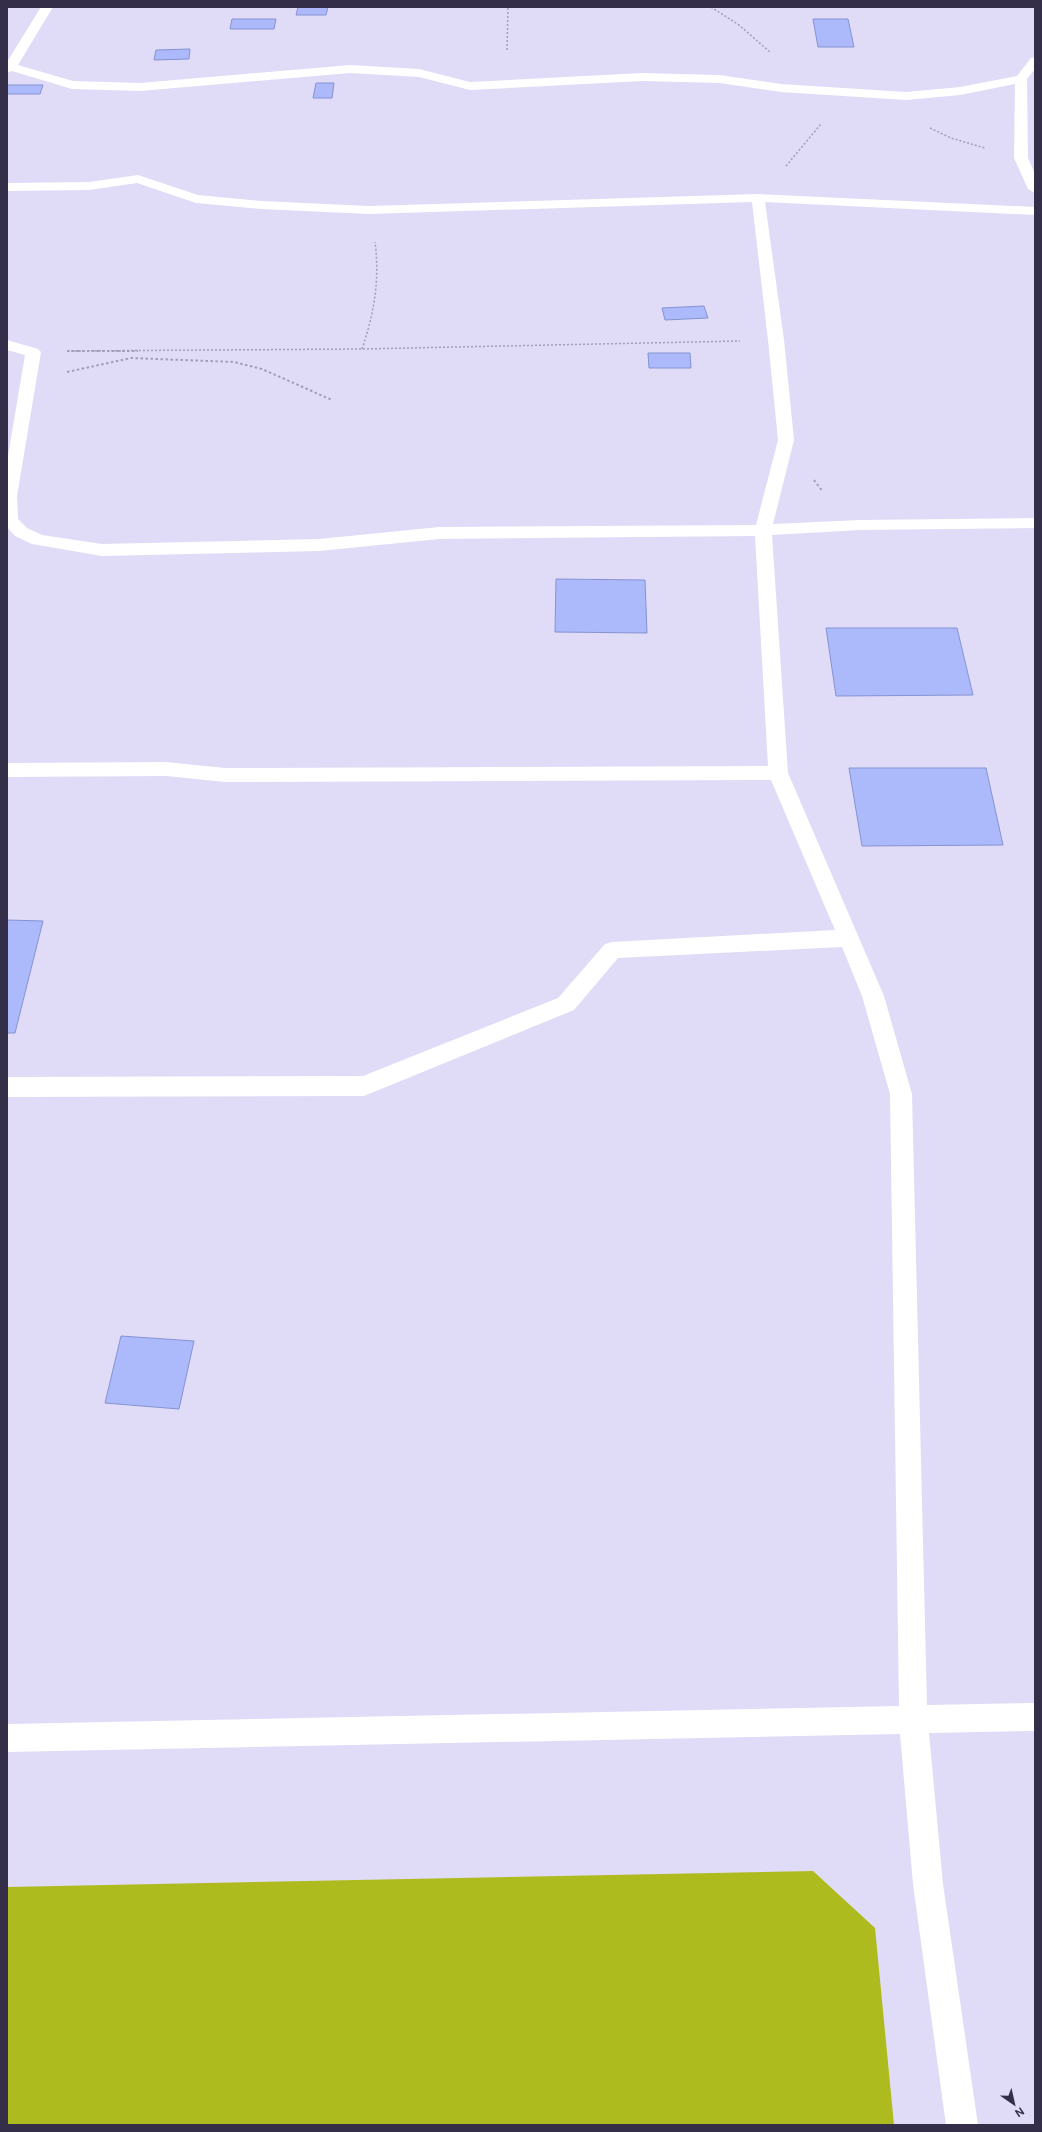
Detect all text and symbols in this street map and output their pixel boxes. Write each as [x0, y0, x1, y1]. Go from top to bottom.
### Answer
north arrow [994, 2084, 1034, 2124]
text: N [1012, 2104, 1027, 2120]

